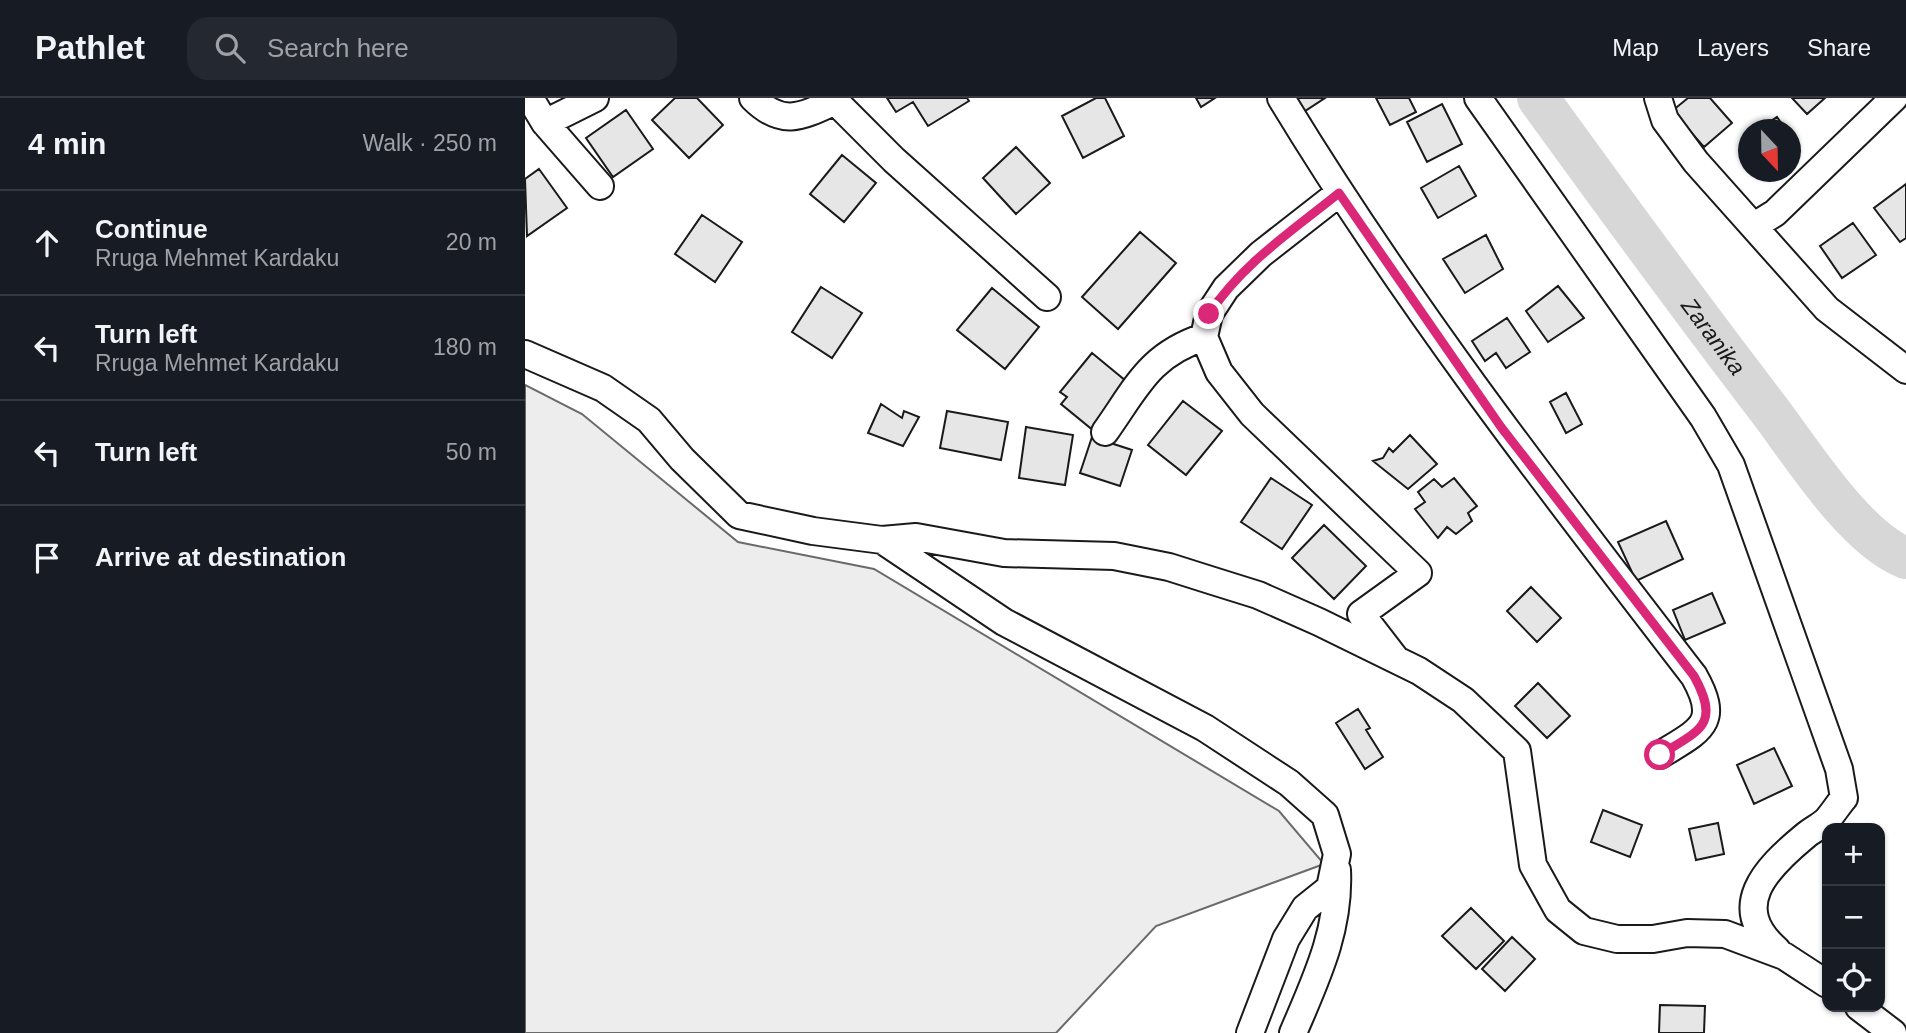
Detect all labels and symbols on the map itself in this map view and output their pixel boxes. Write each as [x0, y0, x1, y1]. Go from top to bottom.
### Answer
north arrow [1738, 119, 1801, 182]
water label: Zaranika [1676, 292, 1751, 380]
route end [1193, 298, 1224, 329]
route start [1644, 739, 1675, 770]

